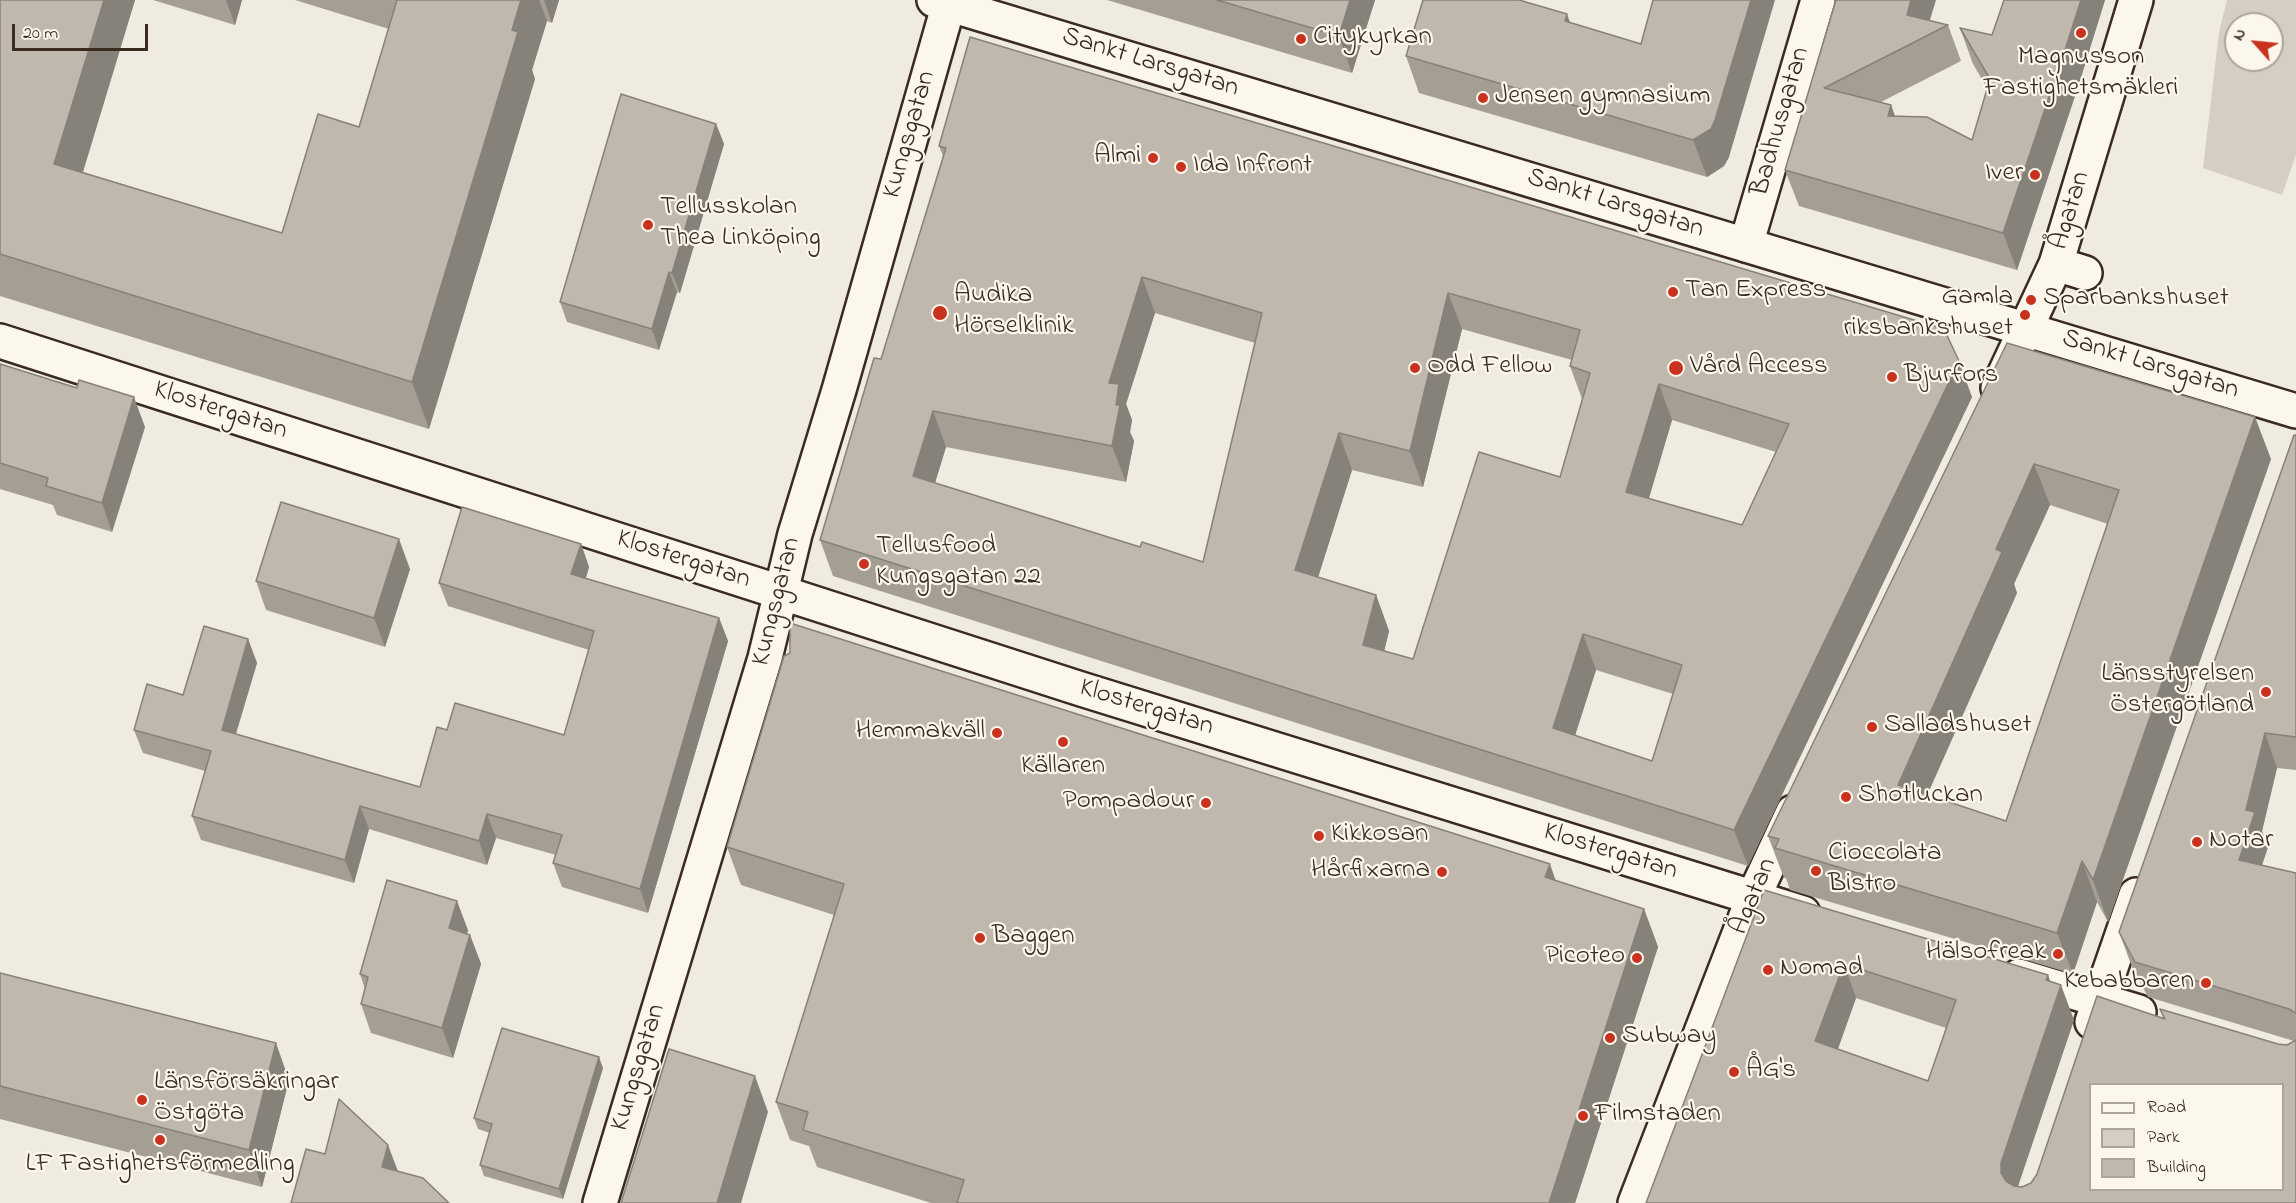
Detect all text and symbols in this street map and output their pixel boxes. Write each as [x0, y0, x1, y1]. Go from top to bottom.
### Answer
scale bar [15, 12, 152, 50]
north arrow [2224, 12, 2284, 72]
text: 20 m [23, 21, 58, 47]
street label: Sankt Larsgatan [1058, 22, 1242, 106]
place label: Citykyrkan [1313, 23, 1432, 55]
text: N [2227, 24, 2253, 45]
marker: Magnusson Fastighetsmäkleri [2074, 26, 2088, 40]
marker: Citykyrkan [1294, 32, 1308, 46]
place label: Magnusson Fastighetsmäkleri [1984, 43, 2178, 106]
street label: Badhusgatan [1745, 44, 1819, 200]
street label: Kungsgatan [877, 67, 945, 203]
place label: Jensen gymnasium [1495, 82, 1710, 114]
marker: Jensen gymnasium [1476, 91, 1490, 105]
place label: Almi [1094, 142, 1141, 174]
marker: Almi [1146, 151, 1160, 165]
place label: Ida Infront [1193, 151, 1312, 183]
place label: Iver [1985, 159, 2023, 191]
marker: Ida Infront [1174, 160, 1188, 174]
street label: Sankt Larsgatan [1523, 163, 1707, 247]
marker: Iver [2028, 168, 2042, 182]
street label: Ågatan [2045, 168, 2099, 254]
place label: Tellusskolan Thea Linköping [660, 193, 821, 256]
marker: Tellusskolan Thea Linköping [641, 218, 655, 232]
place label: Tan Express [1685, 276, 1826, 308]
place label: Audika Hörselklinik [954, 281, 1074, 344]
place label: Gamla riksbankshuset [1843, 283, 2013, 346]
place label: Sparbankshuset [2043, 284, 2229, 316]
marker: Tan Express [1666, 285, 1680, 299]
marker: Sparbankshuset [2024, 293, 2038, 307]
marker: Audika Hörselklinik [931, 304, 949, 322]
marker: Gamla riksbankshuset [2018, 308, 2032, 322]
street label: Sankt Larsgatan [2058, 324, 2242, 408]
place label: Odd Fellow [1427, 352, 1552, 384]
place label: Vård Access [1690, 352, 1828, 384]
marker: Vård Access [1667, 359, 1685, 377]
marker: Odd Fellow [1408, 361, 1422, 375]
place label: Bjurfors [1904, 361, 1998, 393]
marker: Bjurfors [1885, 370, 1899, 384]
street label: Klostergatan [149, 375, 291, 449]
street label: Klostergatan [612, 524, 754, 598]
place label: Tellusfood Kungsgatan 22 [876, 532, 1041, 595]
street label: Kungsgatan [746, 534, 810, 670]
marker: Tellusfood Kungsgatan 22 [857, 557, 871, 571]
place label: Länsstyrelsen Östergötland [2101, 660, 2254, 723]
street label: Klostergatan [1075, 673, 1217, 745]
marker: Länsstyrelsen Östergötland [2259, 685, 2273, 699]
place label: Salladshuset [1884, 711, 2032, 743]
place label: Hemmakväll [856, 717, 985, 749]
marker: Salladshuset [1865, 720, 1879, 734]
marker: Hemmakväll [990, 726, 1004, 740]
marker: Källaren [1056, 735, 1070, 749]
place label: Källaren [1021, 752, 1105, 784]
place label: Shotluckan [1858, 781, 1983, 813]
place label: Pompadour [1063, 787, 1194, 819]
marker: Shotluckan [1839, 790, 1853, 804]
marker: Pompadour [1199, 796, 1213, 810]
street label: Klostergatan [1539, 817, 1681, 889]
place label: Kikkosan [1331, 820, 1428, 852]
place label: Notar [2209, 826, 2273, 858]
marker: Kikkosan [1312, 829, 1326, 843]
marker: Notar [2190, 835, 2204, 849]
place label: Cioccolata Bistro [1828, 839, 1942, 902]
street label: Ågatan [1724, 854, 1786, 940]
place label: Hårfixarna [1311, 856, 1430, 888]
marker: Cioccolata Bistro [1809, 864, 1823, 878]
marker: Hårfixarna [1435, 865, 1449, 879]
place label: Baggen [992, 922, 1074, 954]
marker: Baggen [973, 931, 987, 945]
place label: Hälsofreak [1926, 938, 2046, 970]
place label: Picoteo [1545, 942, 1625, 974]
marker: Hälsofreak [2051, 947, 2065, 961]
marker: Picoteo [1630, 951, 1644, 965]
place label: Nomad [1780, 954, 1863, 986]
marker: Nomad [1761, 963, 1775, 977]
place label: Kebabbaren [2064, 967, 2194, 999]
marker: Kebabbaren [2199, 976, 2213, 990]
street label: Kungsgatan [605, 1000, 675, 1136]
place label: Subway [1622, 1022, 1716, 1054]
marker: Subway [1603, 1031, 1617, 1045]
place label: ÅG's [1746, 1056, 1796, 1088]
marker: ÅG's [1727, 1065, 1741, 1079]
place label: Länsförsäkringar Östgöta [154, 1068, 339, 1131]
legend [2089, 1083, 2284, 1191]
marker: Länsförsäkringar Östgöta [135, 1093, 149, 1107]
text: Road [2147, 1095, 2186, 1121]
place label: Filmstaden [1595, 1100, 1721, 1132]
marker: Filmstaden [1576, 1109, 1590, 1123]
text: Park [2147, 1125, 2180, 1151]
marker: LF Fastighetsförmedling [153, 1133, 167, 1147]
place label: LF Fastighetsförmedling [25, 1150, 295, 1182]
text: Building [2147, 1155, 2206, 1181]

